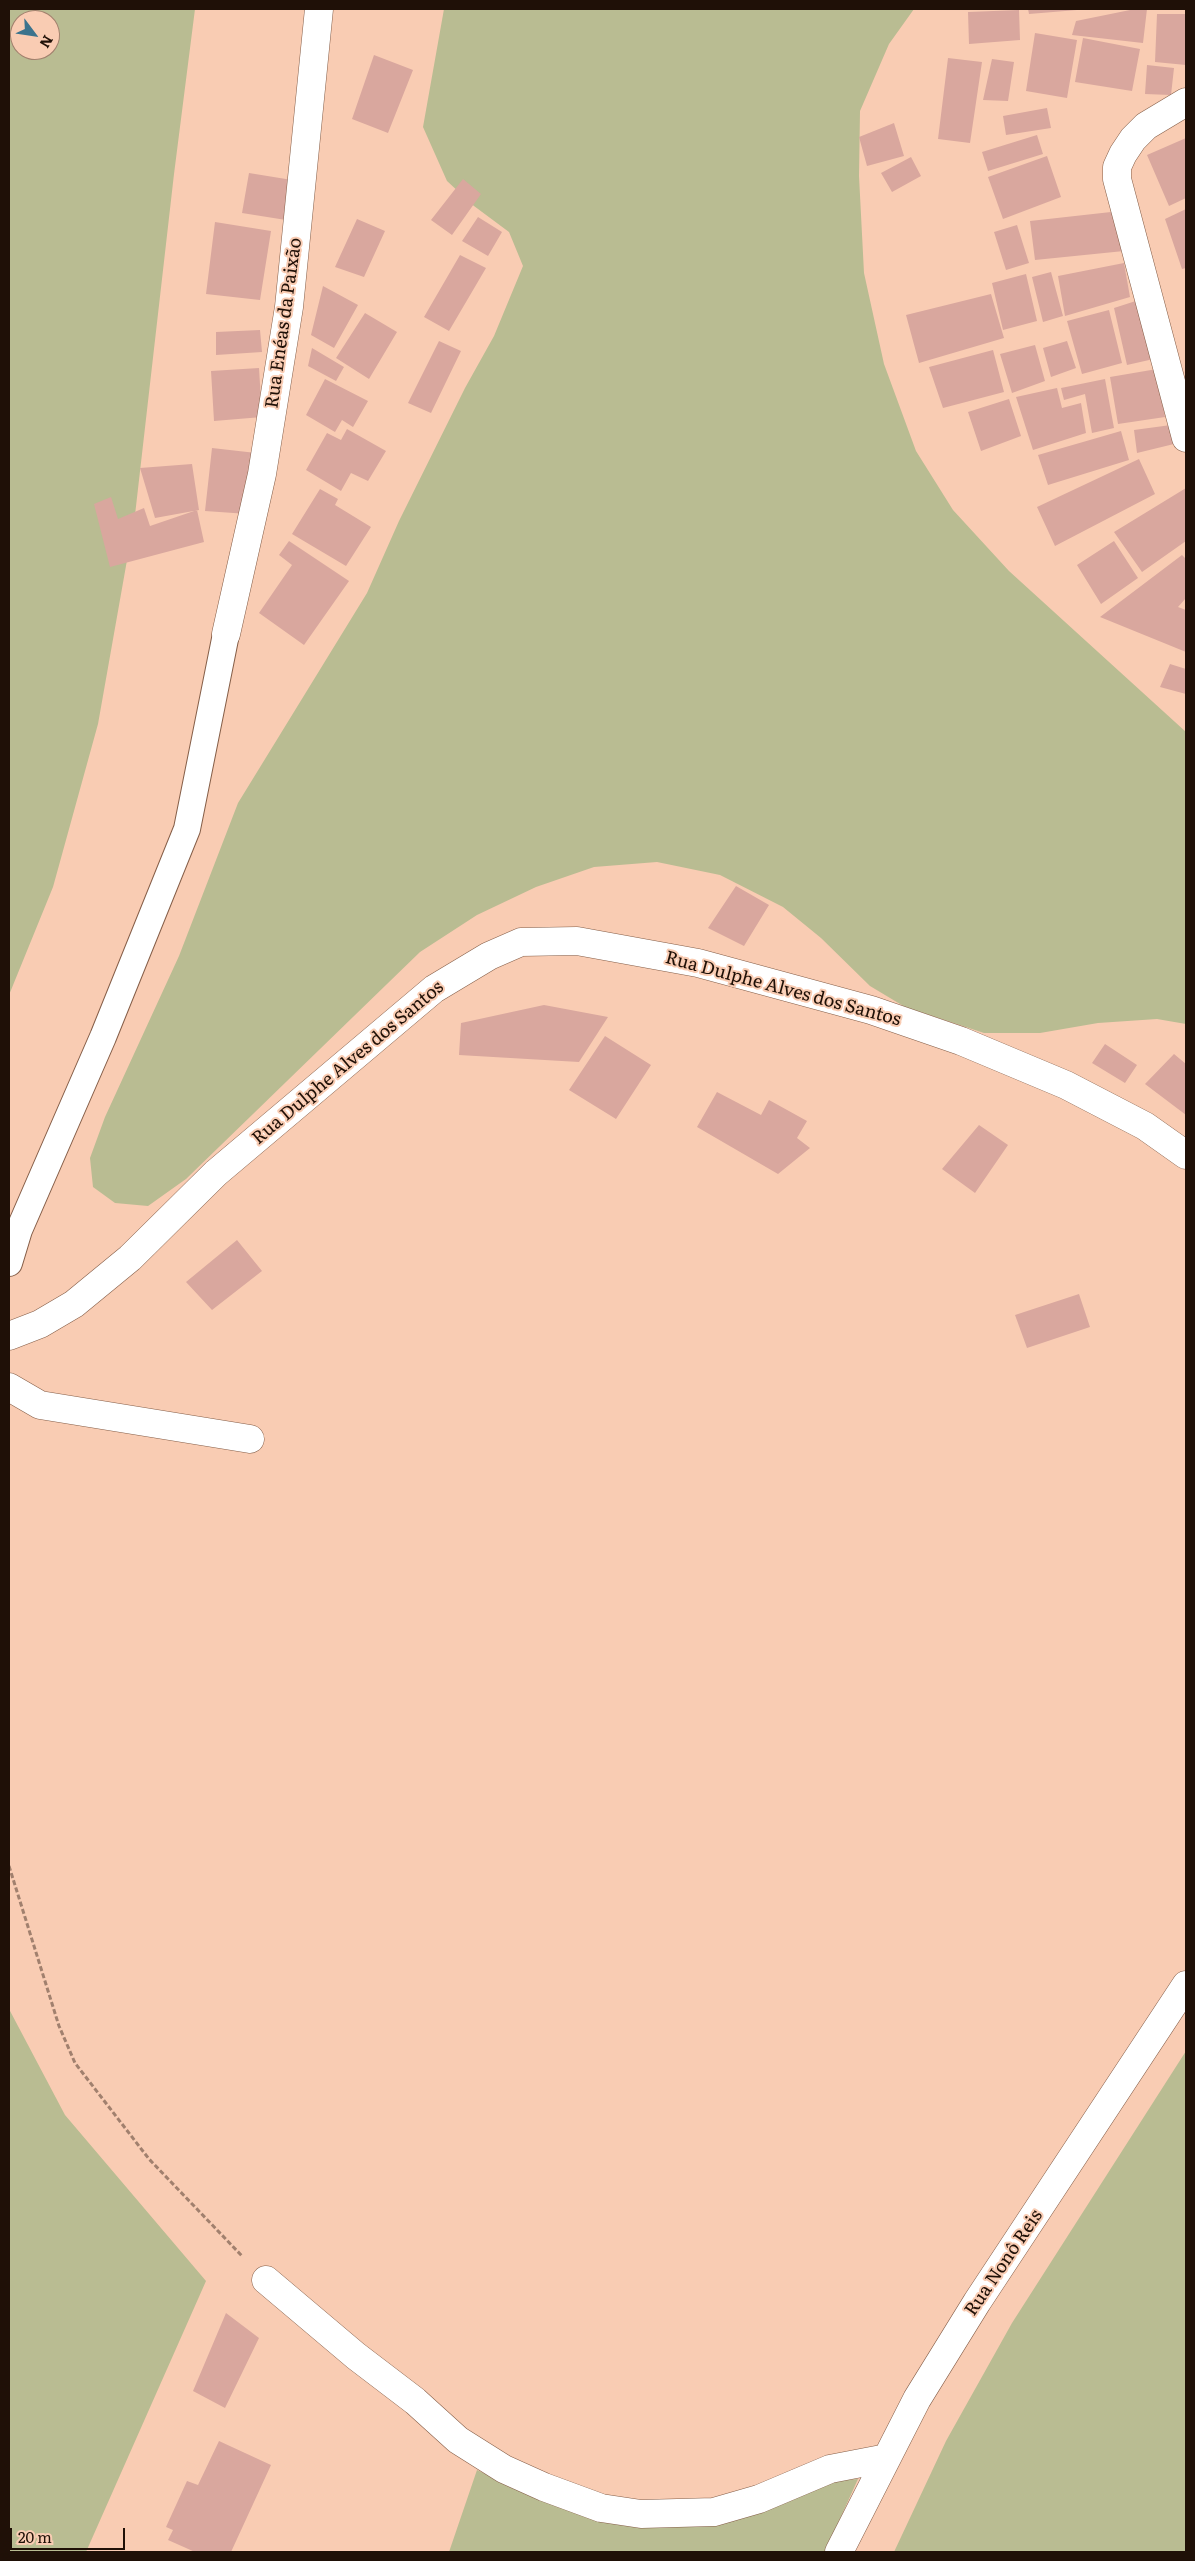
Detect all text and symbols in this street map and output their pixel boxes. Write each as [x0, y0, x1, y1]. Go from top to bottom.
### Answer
north arrow [10, 10, 60, 60]
text: N [35, 32, 59, 52]
street label: Rua Enéas da Paixão [261, 236, 307, 410]
street label: Rua Dulphe Alves dos Santos [663, 947, 903, 1031]
street label: Rua Dulphe Alves dos Santos [248, 977, 448, 1149]
street label: Rua Nonô Reis [961, 2206, 1047, 2320]
scale bar [12, 2518, 128, 2550]
text: 20 m [18, 2525, 52, 2548]

